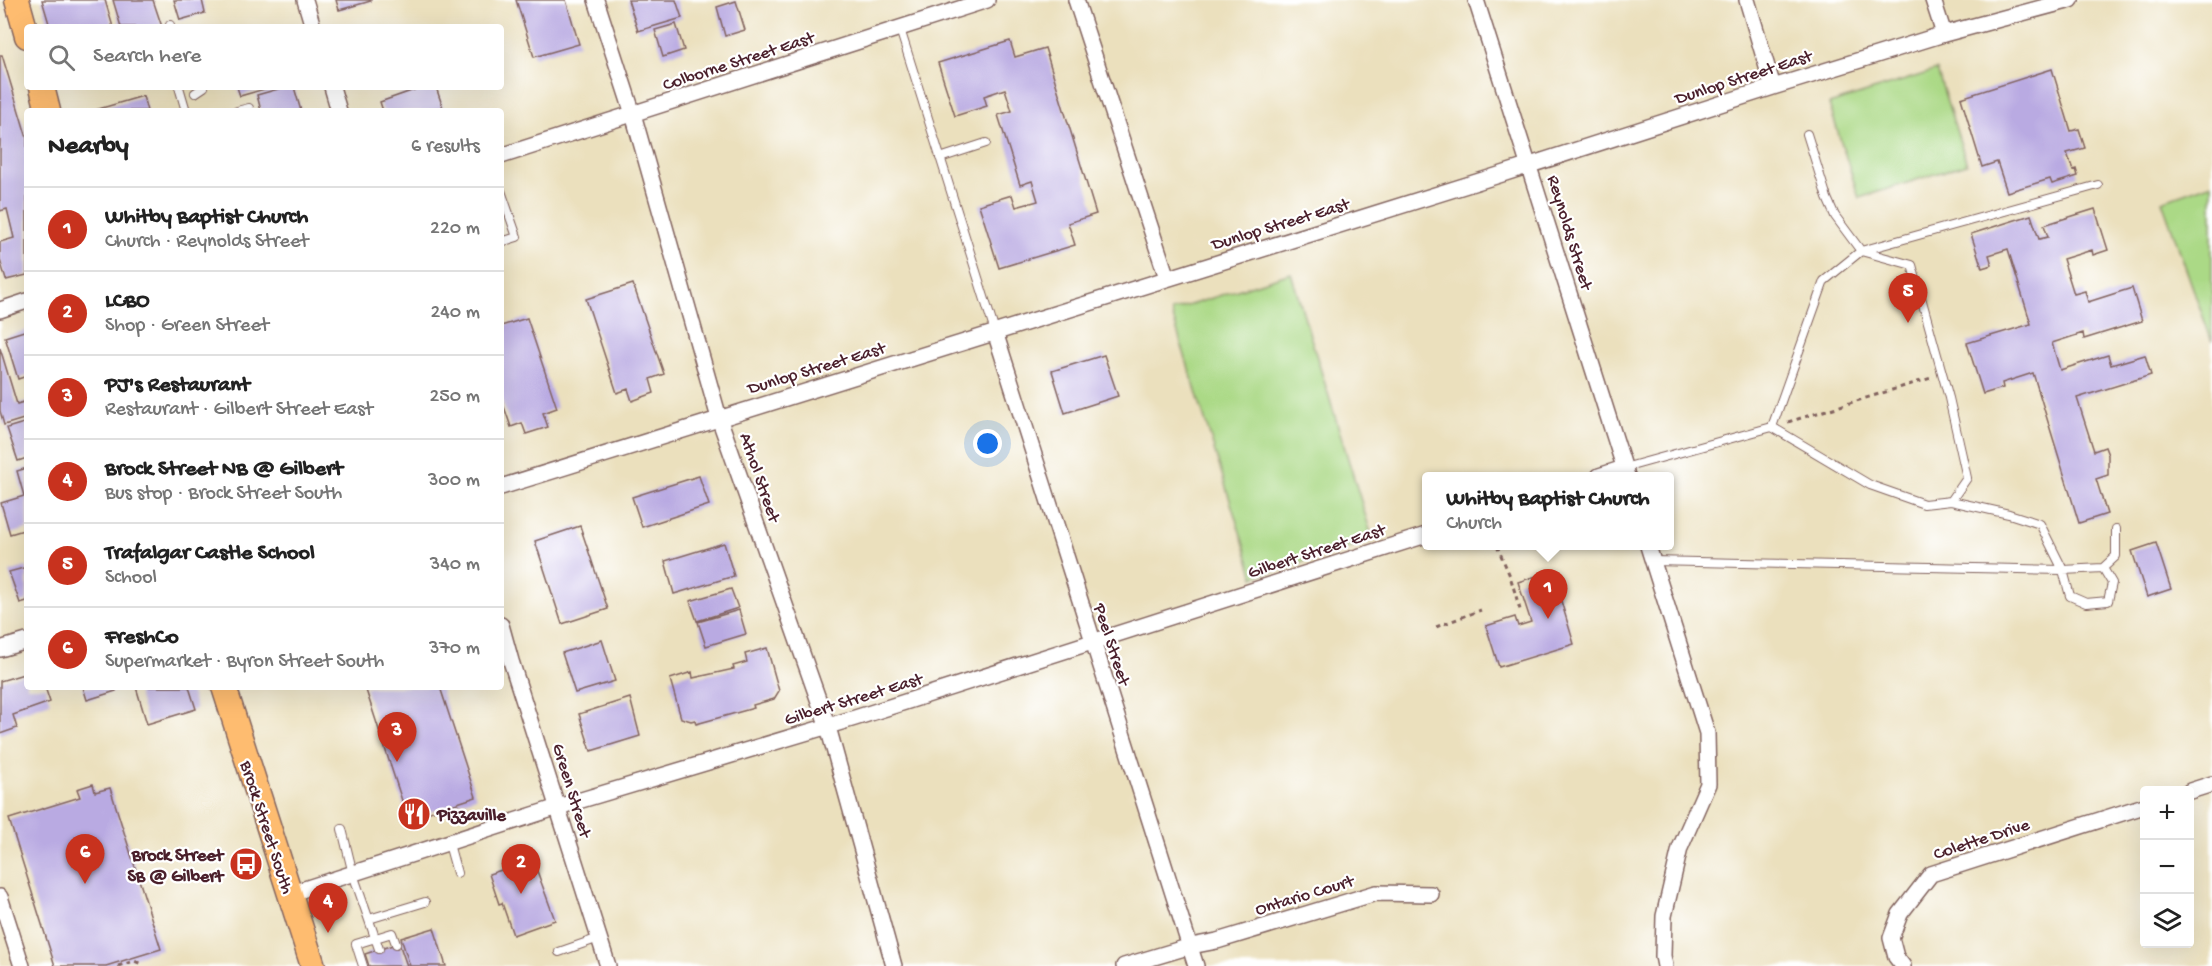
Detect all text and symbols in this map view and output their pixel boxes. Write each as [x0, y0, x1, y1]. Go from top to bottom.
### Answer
search box [24, 24, 504, 90]
street label: Colborne Street East [660, 27, 819, 97]
icon: search [45, 41, 78, 74]
text: Search here [93, 44, 201, 70]
street label: Dunlop Street East [1672, 46, 1816, 111]
text: Nearby [48, 132, 129, 163]
text: 6 results [411, 136, 480, 159]
street label: Reynolds Street [1541, 173, 1597, 294]
street label: Dunlop Street East [1209, 194, 1354, 257]
text: Whitby Baptist Church [105, 205, 308, 231]
text: 1 [63, 218, 72, 241]
text: 220 m [430, 218, 480, 241]
text: Church · Reynolds Street [105, 231, 308, 254]
pin: 5 [1888, 274, 1928, 323]
text: LCBO [105, 289, 149, 315]
text: 2 [63, 302, 72, 325]
text: 240 m [430, 302, 480, 325]
text: Shop · Green Street [105, 315, 269, 338]
street label: Dunlop Street East [745, 338, 890, 401]
text: PJ's Restaurant [105, 373, 250, 399]
text: 3 [62, 386, 73, 409]
text: 250 m [429, 386, 480, 409]
text: Restaurant · Gilbert Street East [105, 399, 373, 422]
your location [973, 429, 1002, 458]
street label: Athol Street [734, 430, 784, 527]
text: Brock Street NB @ Gilbert [105, 457, 343, 483]
text: 4 [63, 470, 72, 493]
text: 300 m [428, 470, 480, 493]
popup [1422, 472, 1674, 550]
text: Bus stop · Brock Street South [105, 483, 342, 506]
text: Whitby Baptist Church [1446, 487, 1650, 513]
text: Church [1446, 513, 1502, 536]
street label: Gilbert Street East [1245, 520, 1390, 585]
text: Trafalgar Castle School [105, 541, 315, 567]
text: 5 [62, 554, 73, 577]
text: 340 m [430, 554, 480, 577]
text: School [105, 567, 157, 590]
pin: 1 [1528, 570, 1568, 619]
street label: Peel Street [1087, 600, 1134, 690]
text: FreshCo [105, 625, 179, 651]
text: 6 [62, 638, 73, 661]
text: 370 m [429, 638, 480, 661]
text: Supermarket · Byron Street South [105, 651, 384, 674]
street label: Gilbert Street East [782, 669, 927, 731]
pin: 3 [378, 712, 416, 762]
street label: Green Street [546, 741, 595, 842]
street label: Brock Street South [234, 758, 297, 897]
map controls [2140, 786, 2194, 948]
button: + [2140, 786, 2194, 840]
restaurant icon: Pizzaville [396, 796, 432, 832]
place label: Pizzaville [436, 806, 506, 827]
street label: Colette Drive [1931, 815, 2033, 866]
pin: 6 [66, 834, 104, 884]
button: − [2140, 840, 2194, 894]
pin: 2 [502, 844, 540, 894]
place label: Brock Street SB @ Gilbert [127, 846, 225, 888]
bus stop icon: Brock Street SB @ Gilbert [228, 846, 264, 882]
street label: Ontario Court [1253, 871, 1358, 921]
pin: 4 [308, 884, 348, 933]
button: layers [2140, 894, 2194, 948]

